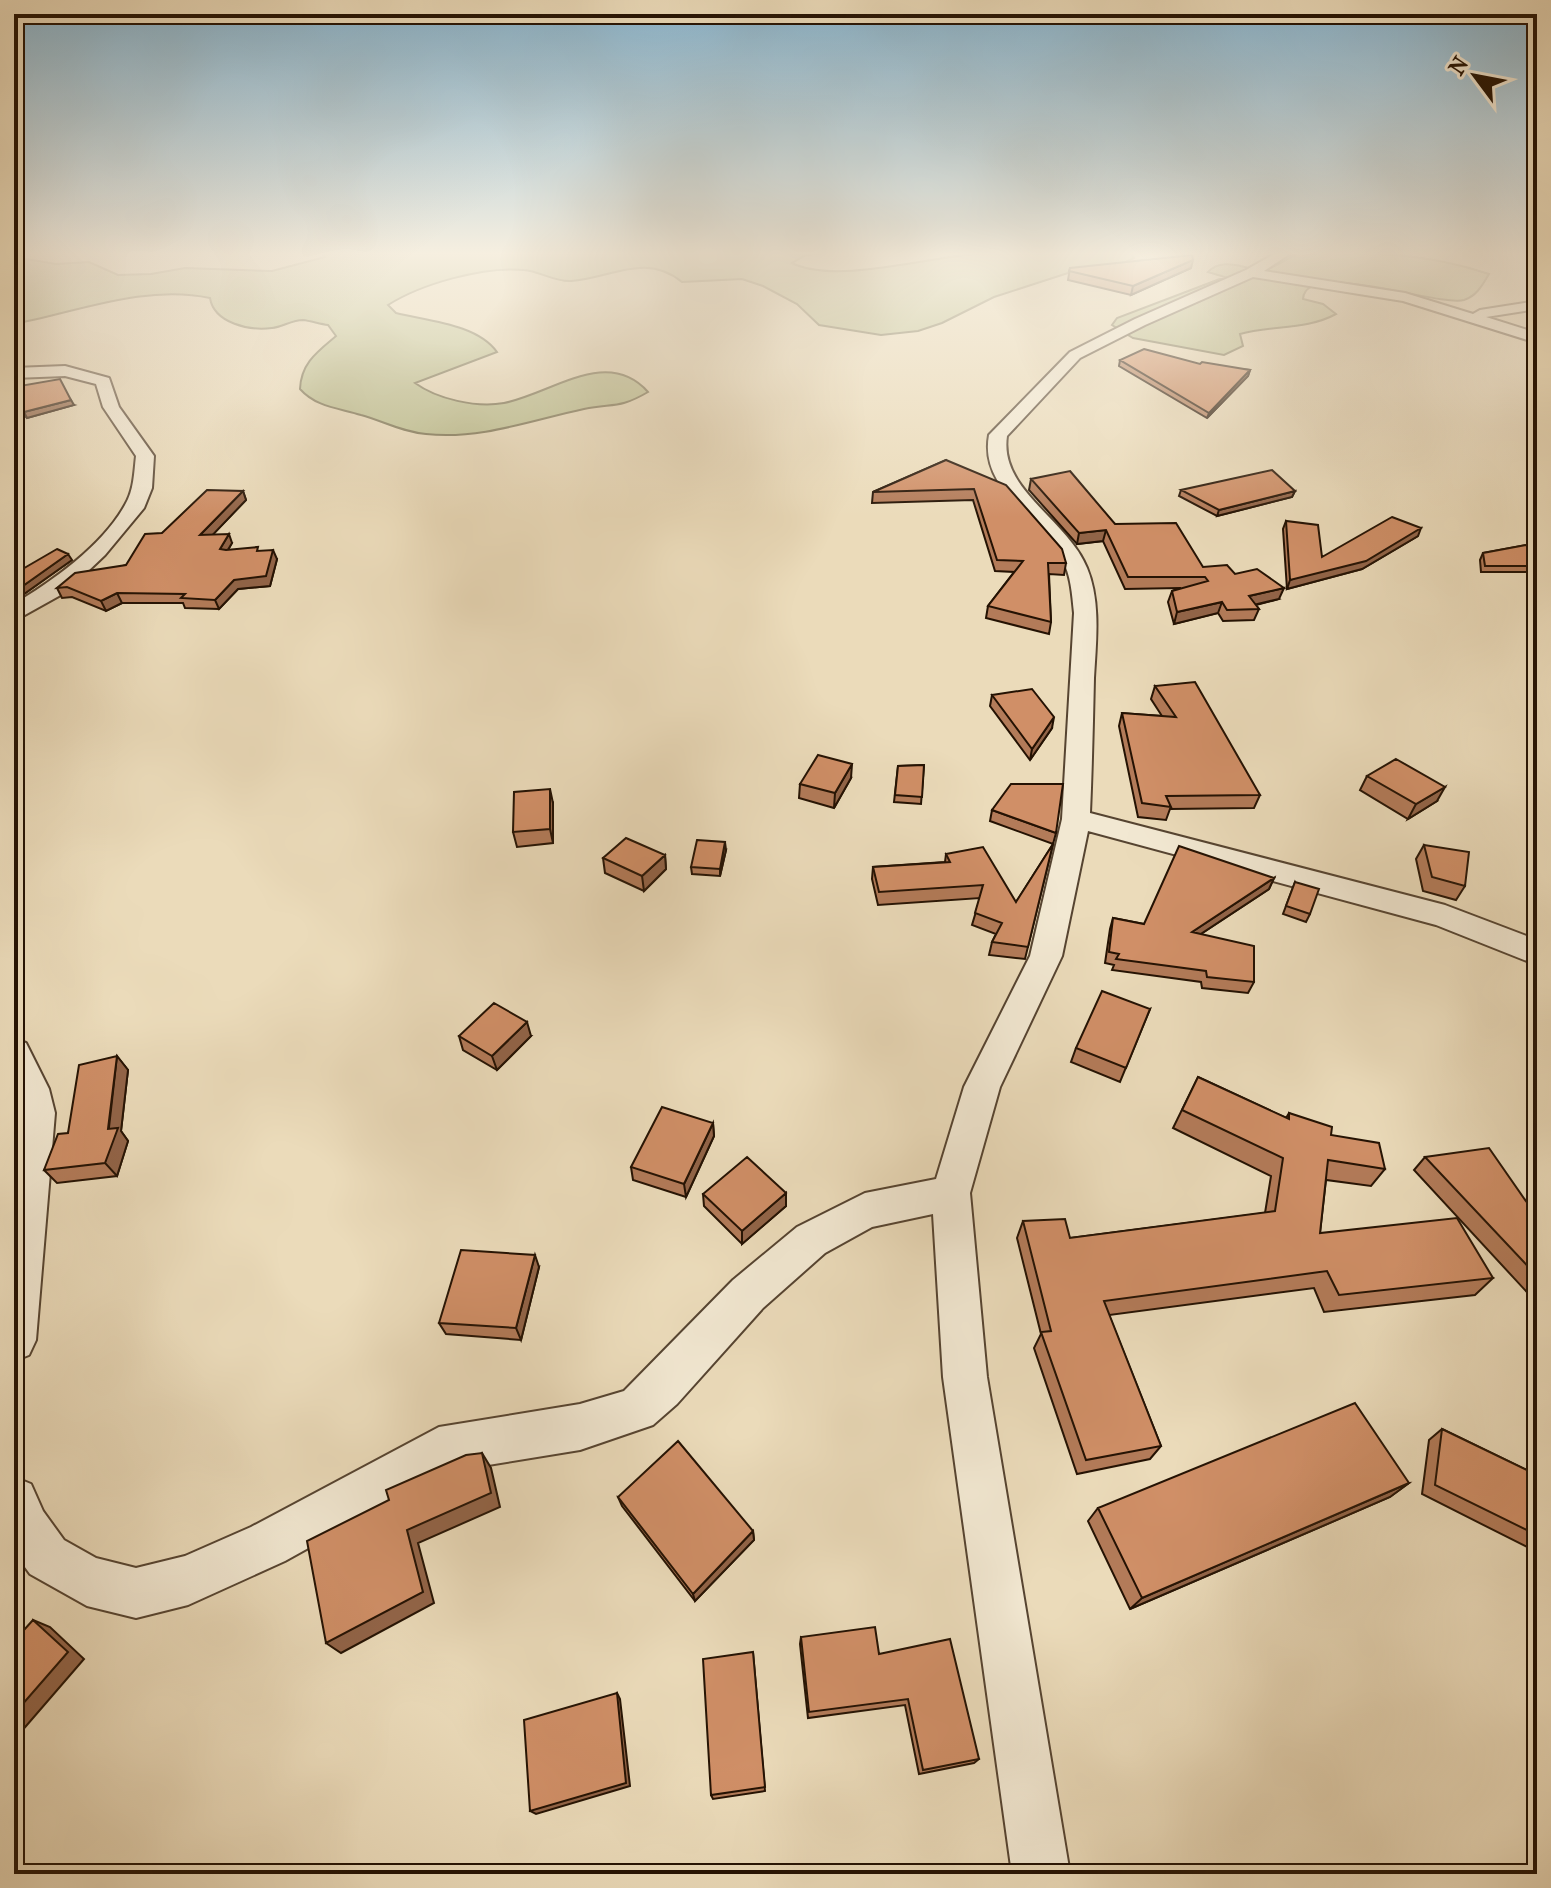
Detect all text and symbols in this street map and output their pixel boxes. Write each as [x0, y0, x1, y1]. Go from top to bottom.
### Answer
north arrow [1435, 36, 1515, 116]
text: N [1443, 52, 1474, 80]

